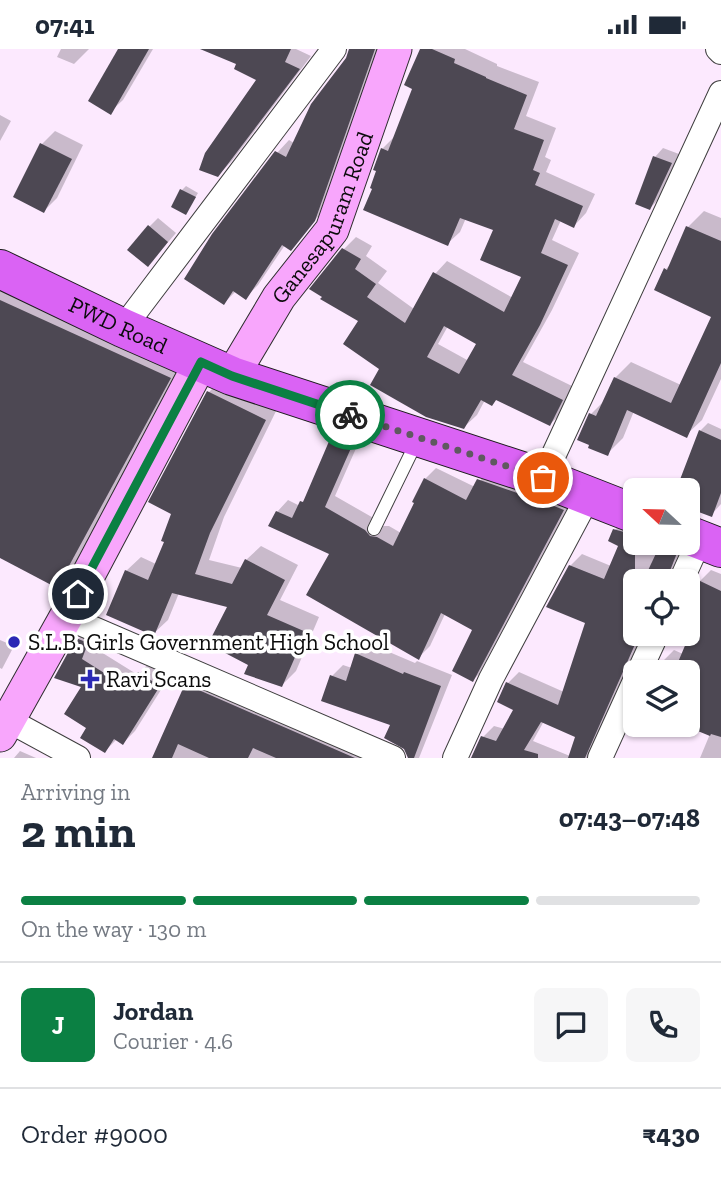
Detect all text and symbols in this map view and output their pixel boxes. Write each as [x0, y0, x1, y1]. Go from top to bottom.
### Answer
text: 07:41 [35, 9, 95, 41]
street label: Ganesapuram Road [265, 128, 379, 309]
street label: PWD Road [64, 290, 172, 360]
courier [315, 380, 385, 450]
icon: bike [331, 396, 369, 434]
pin [513, 448, 573, 508]
icon: bag [524, 459, 562, 497]
north arrow [623, 478, 700, 555]
map controls [623, 478, 700, 737]
pin [48, 564, 108, 624]
button: locate [623, 569, 700, 646]
icon: home [59, 575, 97, 613]
place label: S.L.B. Girls Government High School [28, 628, 389, 656]
marker: S.L.B. Girls Government High School [6, 634, 22, 650]
button: layers [623, 660, 700, 737]
place label: Ravi Scans [106, 665, 211, 693]
marker: Ravi Scans [80, 669, 100, 689]
text: Arriving in [21, 778, 130, 806]
text: 07:43–07:48 [559, 802, 700, 834]
text: 2 min [21, 804, 136, 859]
text: On the way · 130 m [21, 915, 206, 943]
button: chat [534, 988, 608, 1062]
button: phone [626, 988, 700, 1062]
text: Jordan [113, 995, 193, 1027]
text: J [52, 1009, 64, 1041]
text: Courier · 4.6 [113, 1027, 233, 1055]
text: Order #9000 [21, 1118, 168, 1150]
text: ₹430 [642, 1118, 700, 1150]

